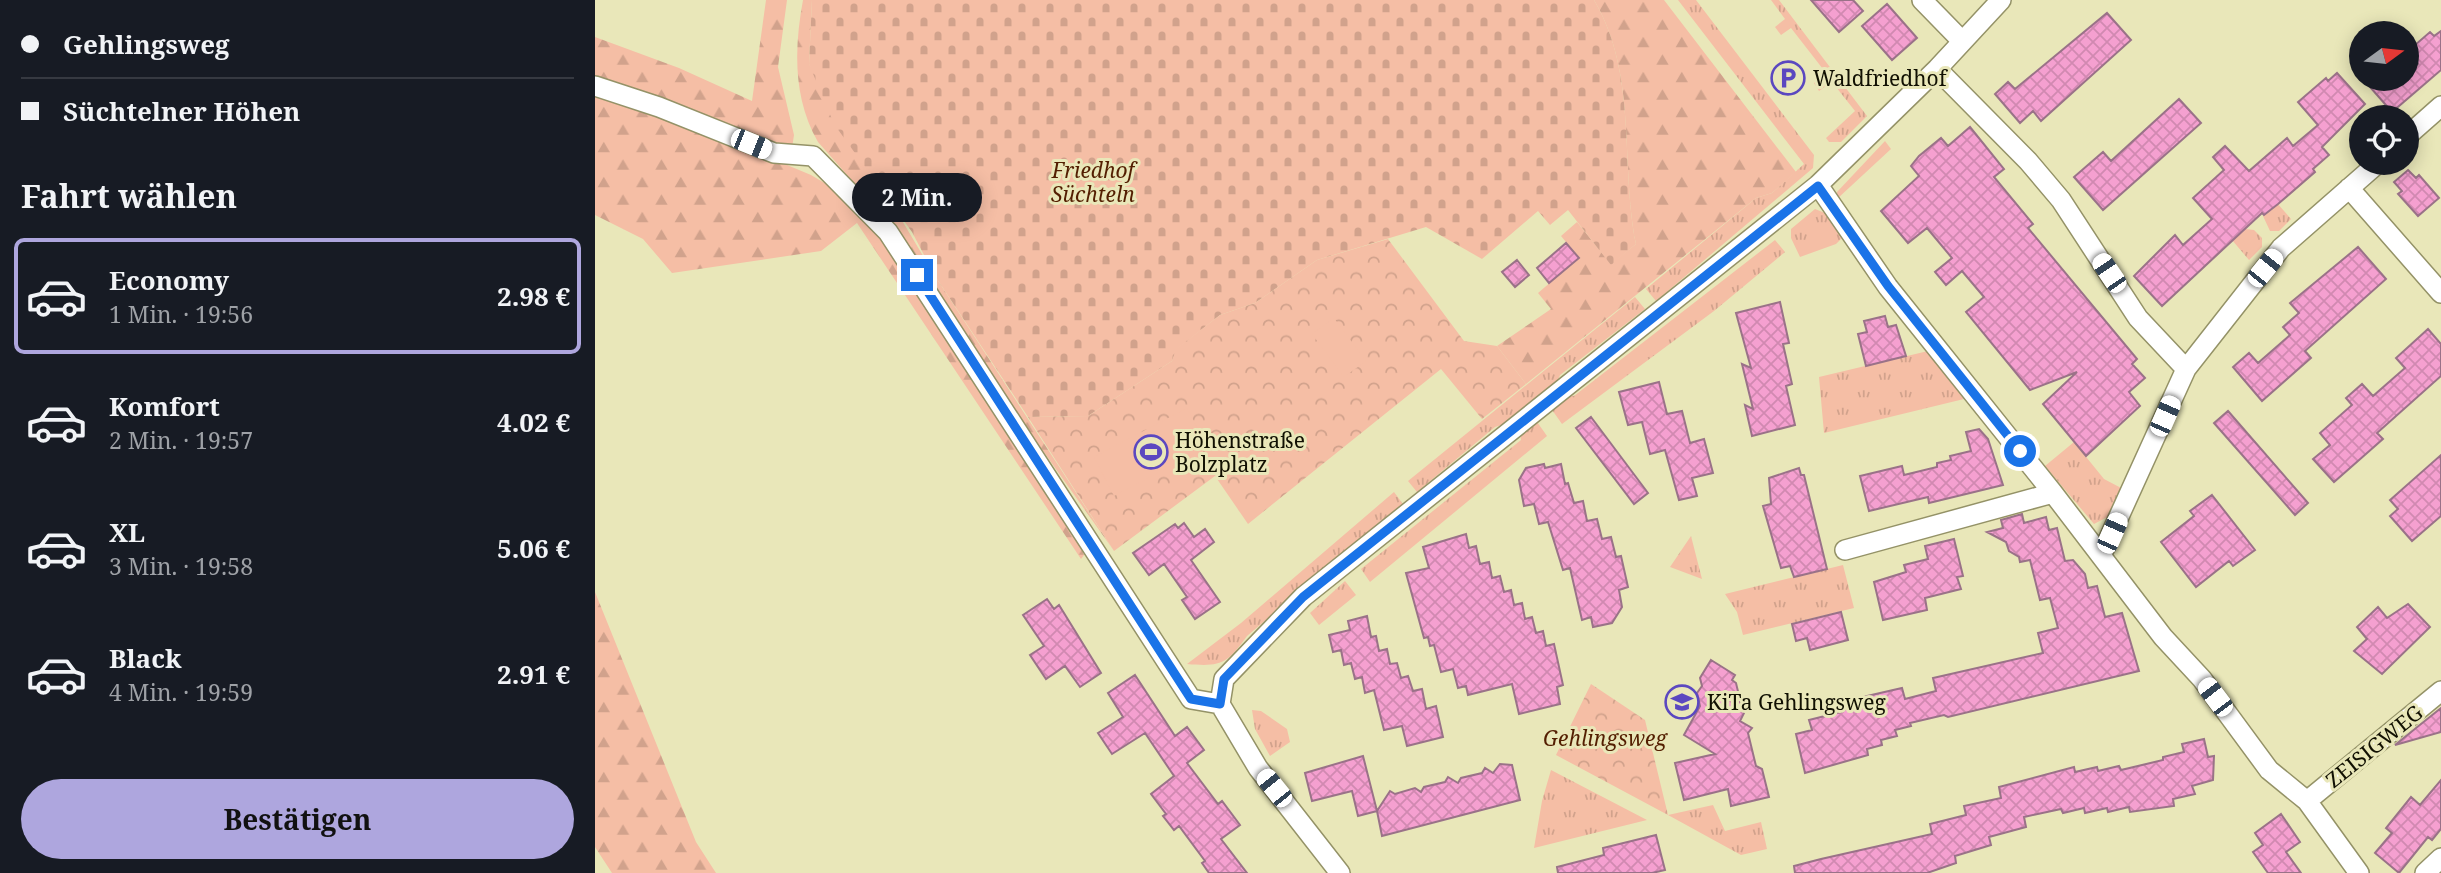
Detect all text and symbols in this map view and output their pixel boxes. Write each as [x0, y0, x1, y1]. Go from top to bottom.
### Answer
north arrow [2349, 21, 2419, 91]
map controls [2349, 21, 2419, 175]
text: Gehlingsweg [63, 26, 230, 62]
parking icon: Waldfriedhof [1769, 59, 1807, 97]
place label: Waldfriedhof [1813, 64, 1949, 92]
text: Süchtelner Höhen [63, 93, 300, 129]
button: locate [2349, 105, 2419, 175]
car [728, 126, 775, 162]
park label: Friedhof Süchteln [1051, 156, 1139, 208]
text: Fahrt wählen [21, 174, 237, 217]
callout: 2 Min. [852, 174, 982, 222]
text: 2 Min. [881, 181, 953, 213]
car [2244, 245, 2287, 291]
car [2089, 250, 2130, 296]
route end [901, 259, 933, 291]
text: Economy [109, 262, 229, 298]
icon: car [25, 265, 88, 328]
text: 2.98 € [497, 278, 570, 314]
text: 1 Min. · 19:56 [109, 298, 253, 330]
text: Komfort [109, 388, 220, 424]
icon: car [25, 391, 88, 454]
car [2147, 393, 2184, 439]
text: 4.02 € [497, 404, 570, 440]
text: 2 Min. · 19:57 [109, 424, 253, 456]
place label: Höhenstraße Bolzplatz [1175, 426, 1305, 478]
sports icon: Höhenstraße Bolzplatz [1132, 433, 1170, 471]
route start [2004, 435, 2036, 467]
car [2094, 510, 2131, 556]
text: XL [109, 514, 145, 550]
icon: car [25, 517, 88, 580]
text: 5.06 € [497, 530, 570, 566]
text: 3 Min. · 19:58 [109, 550, 253, 582]
text: Black [109, 640, 182, 676]
icon: car [25, 643, 88, 706]
text: 2.91 € [497, 656, 570, 692]
car [2194, 674, 2237, 720]
text: 4 Min. · 19:59 [109, 676, 253, 708]
school or university icon: KiTa Gehlingsweg [1663, 683, 1701, 721]
place label: KiTa Gehlingsweg [1707, 688, 1886, 716]
street label: ZEISIGWEG [2320, 698, 2428, 794]
park label: Gehlingsweg [1543, 724, 1668, 752]
car [1253, 765, 1296, 811]
button: Bestätigen [21, 779, 574, 859]

